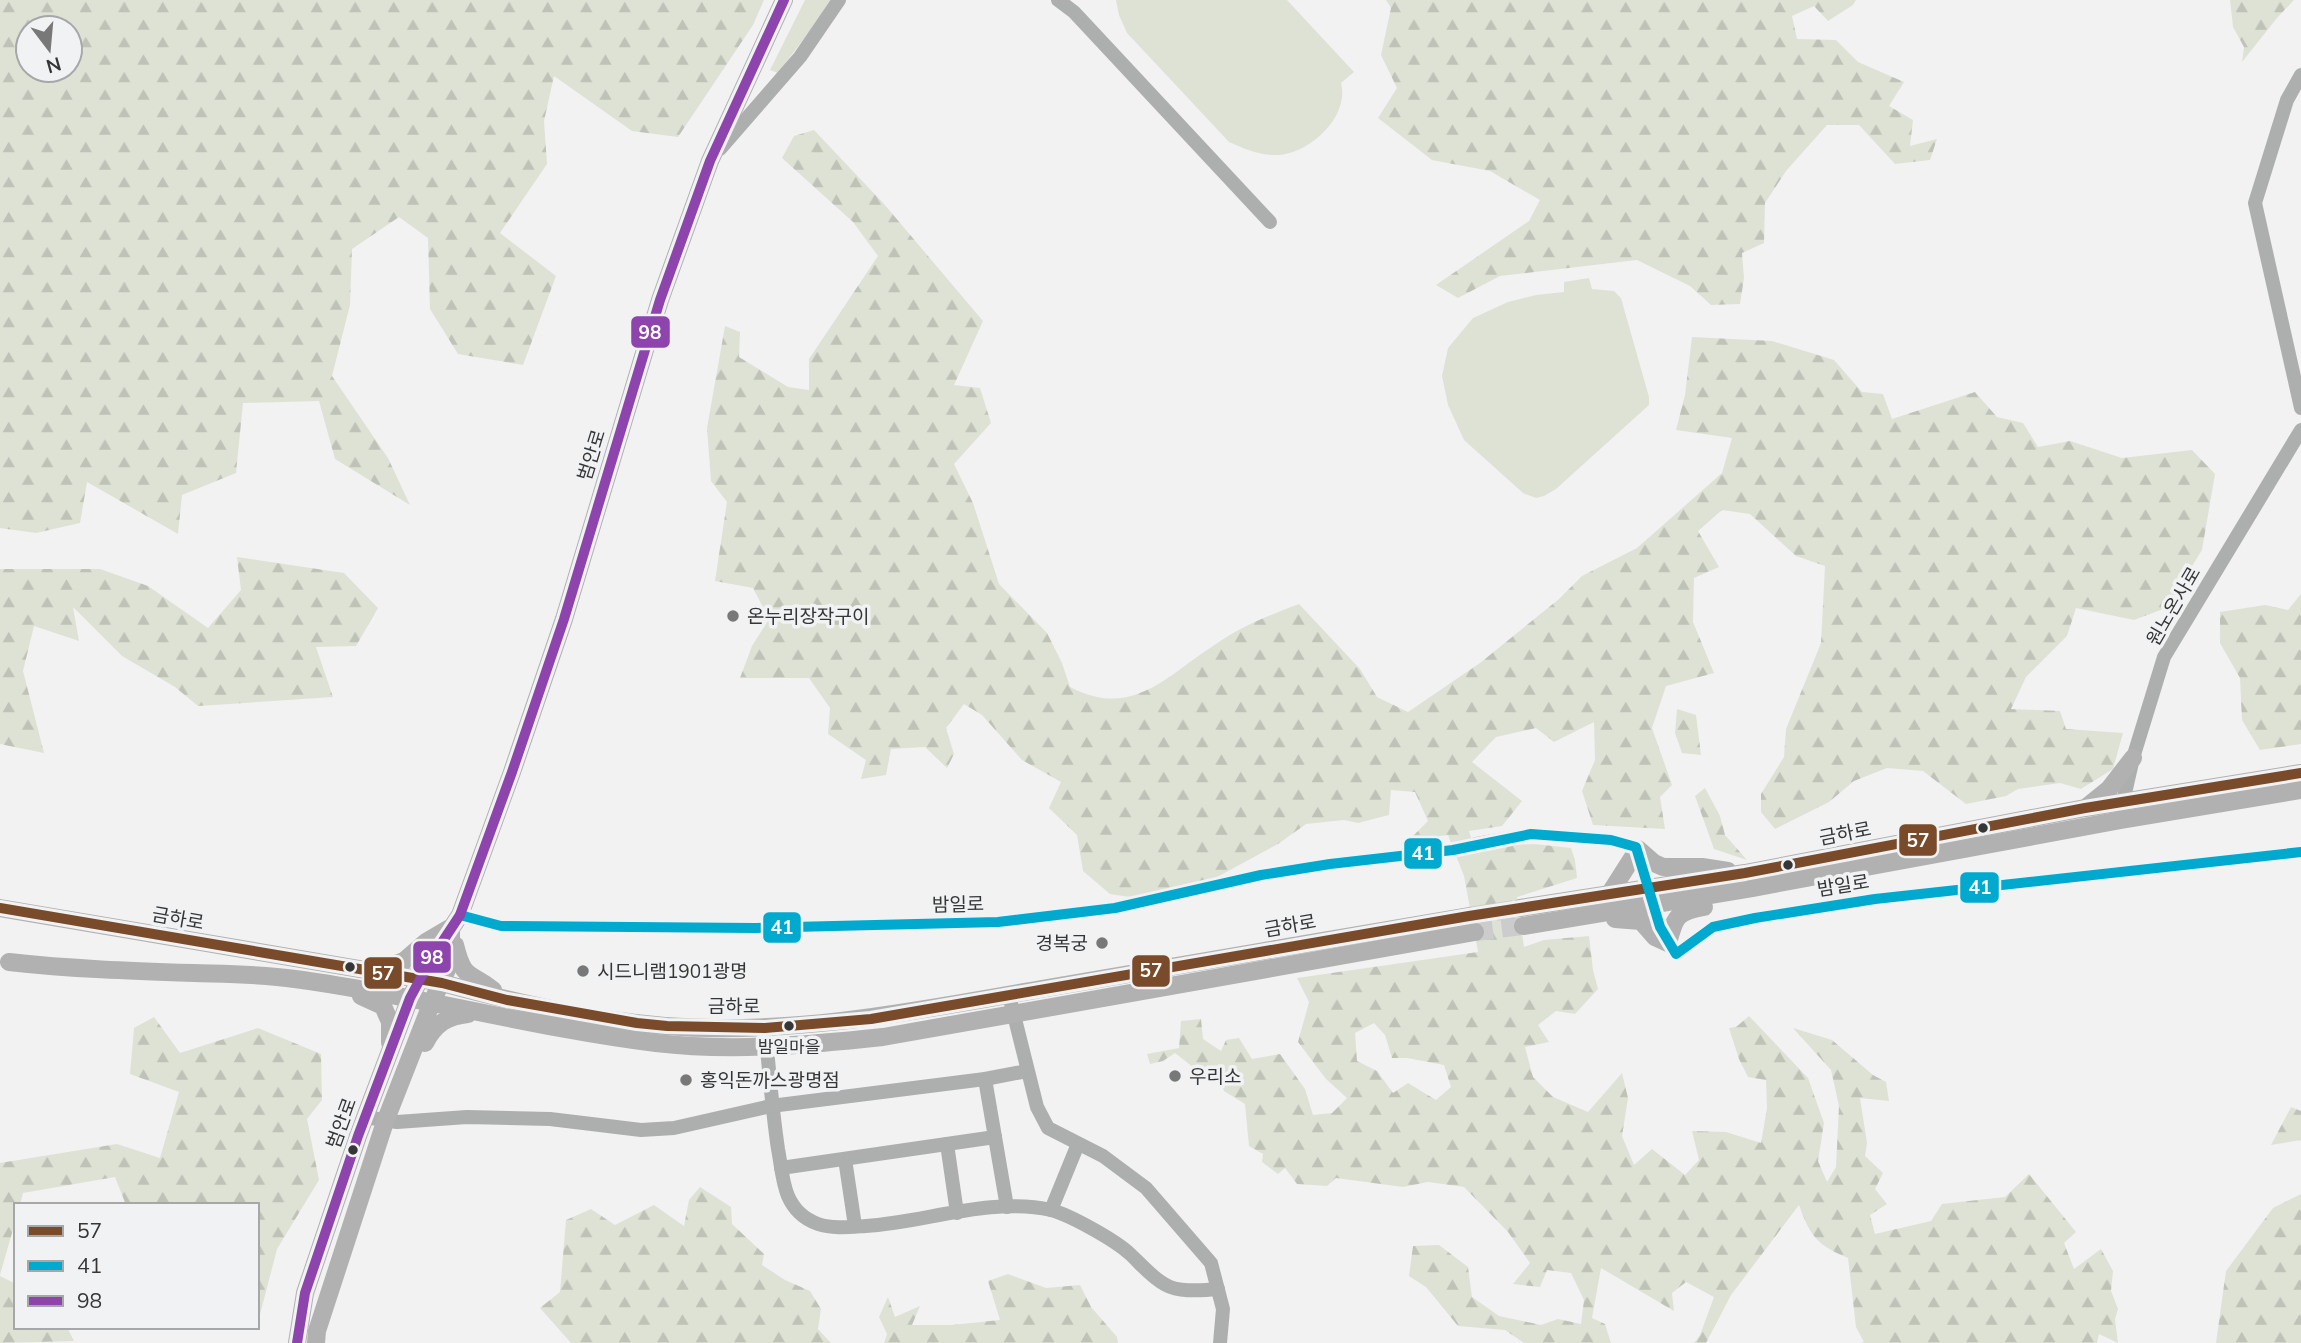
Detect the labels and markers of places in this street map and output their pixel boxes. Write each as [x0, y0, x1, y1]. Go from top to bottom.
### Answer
place label: 온누리장작구이 [747, 604, 869, 628]
marker: 온누리장작구이 [725, 608, 741, 624]
unlabelled marker [1976, 821, 1990, 835]
unlabelled marker [1781, 858, 1795, 872]
place label: 경복궁 [1036, 931, 1088, 955]
marker: 경복궁 [1094, 935, 1110, 951]
place label: 시드니램1901광명 [597, 959, 747, 983]
unlabelled marker [343, 960, 357, 974]
marker: 시드니램1901광명 [575, 963, 591, 979]
marker: 밤일마을 [782, 1019, 796, 1033]
place label: 밤일마을 [758, 1036, 820, 1057]
place label: 우리소 [1189, 1064, 1241, 1088]
place label: 홍익돈까스광명점 [700, 1068, 840, 1092]
marker: 우리소 [1167, 1068, 1183, 1084]
marker: 홍익돈까스광명점 [678, 1072, 694, 1088]
unlabelled marker [346, 1143, 360, 1157]

